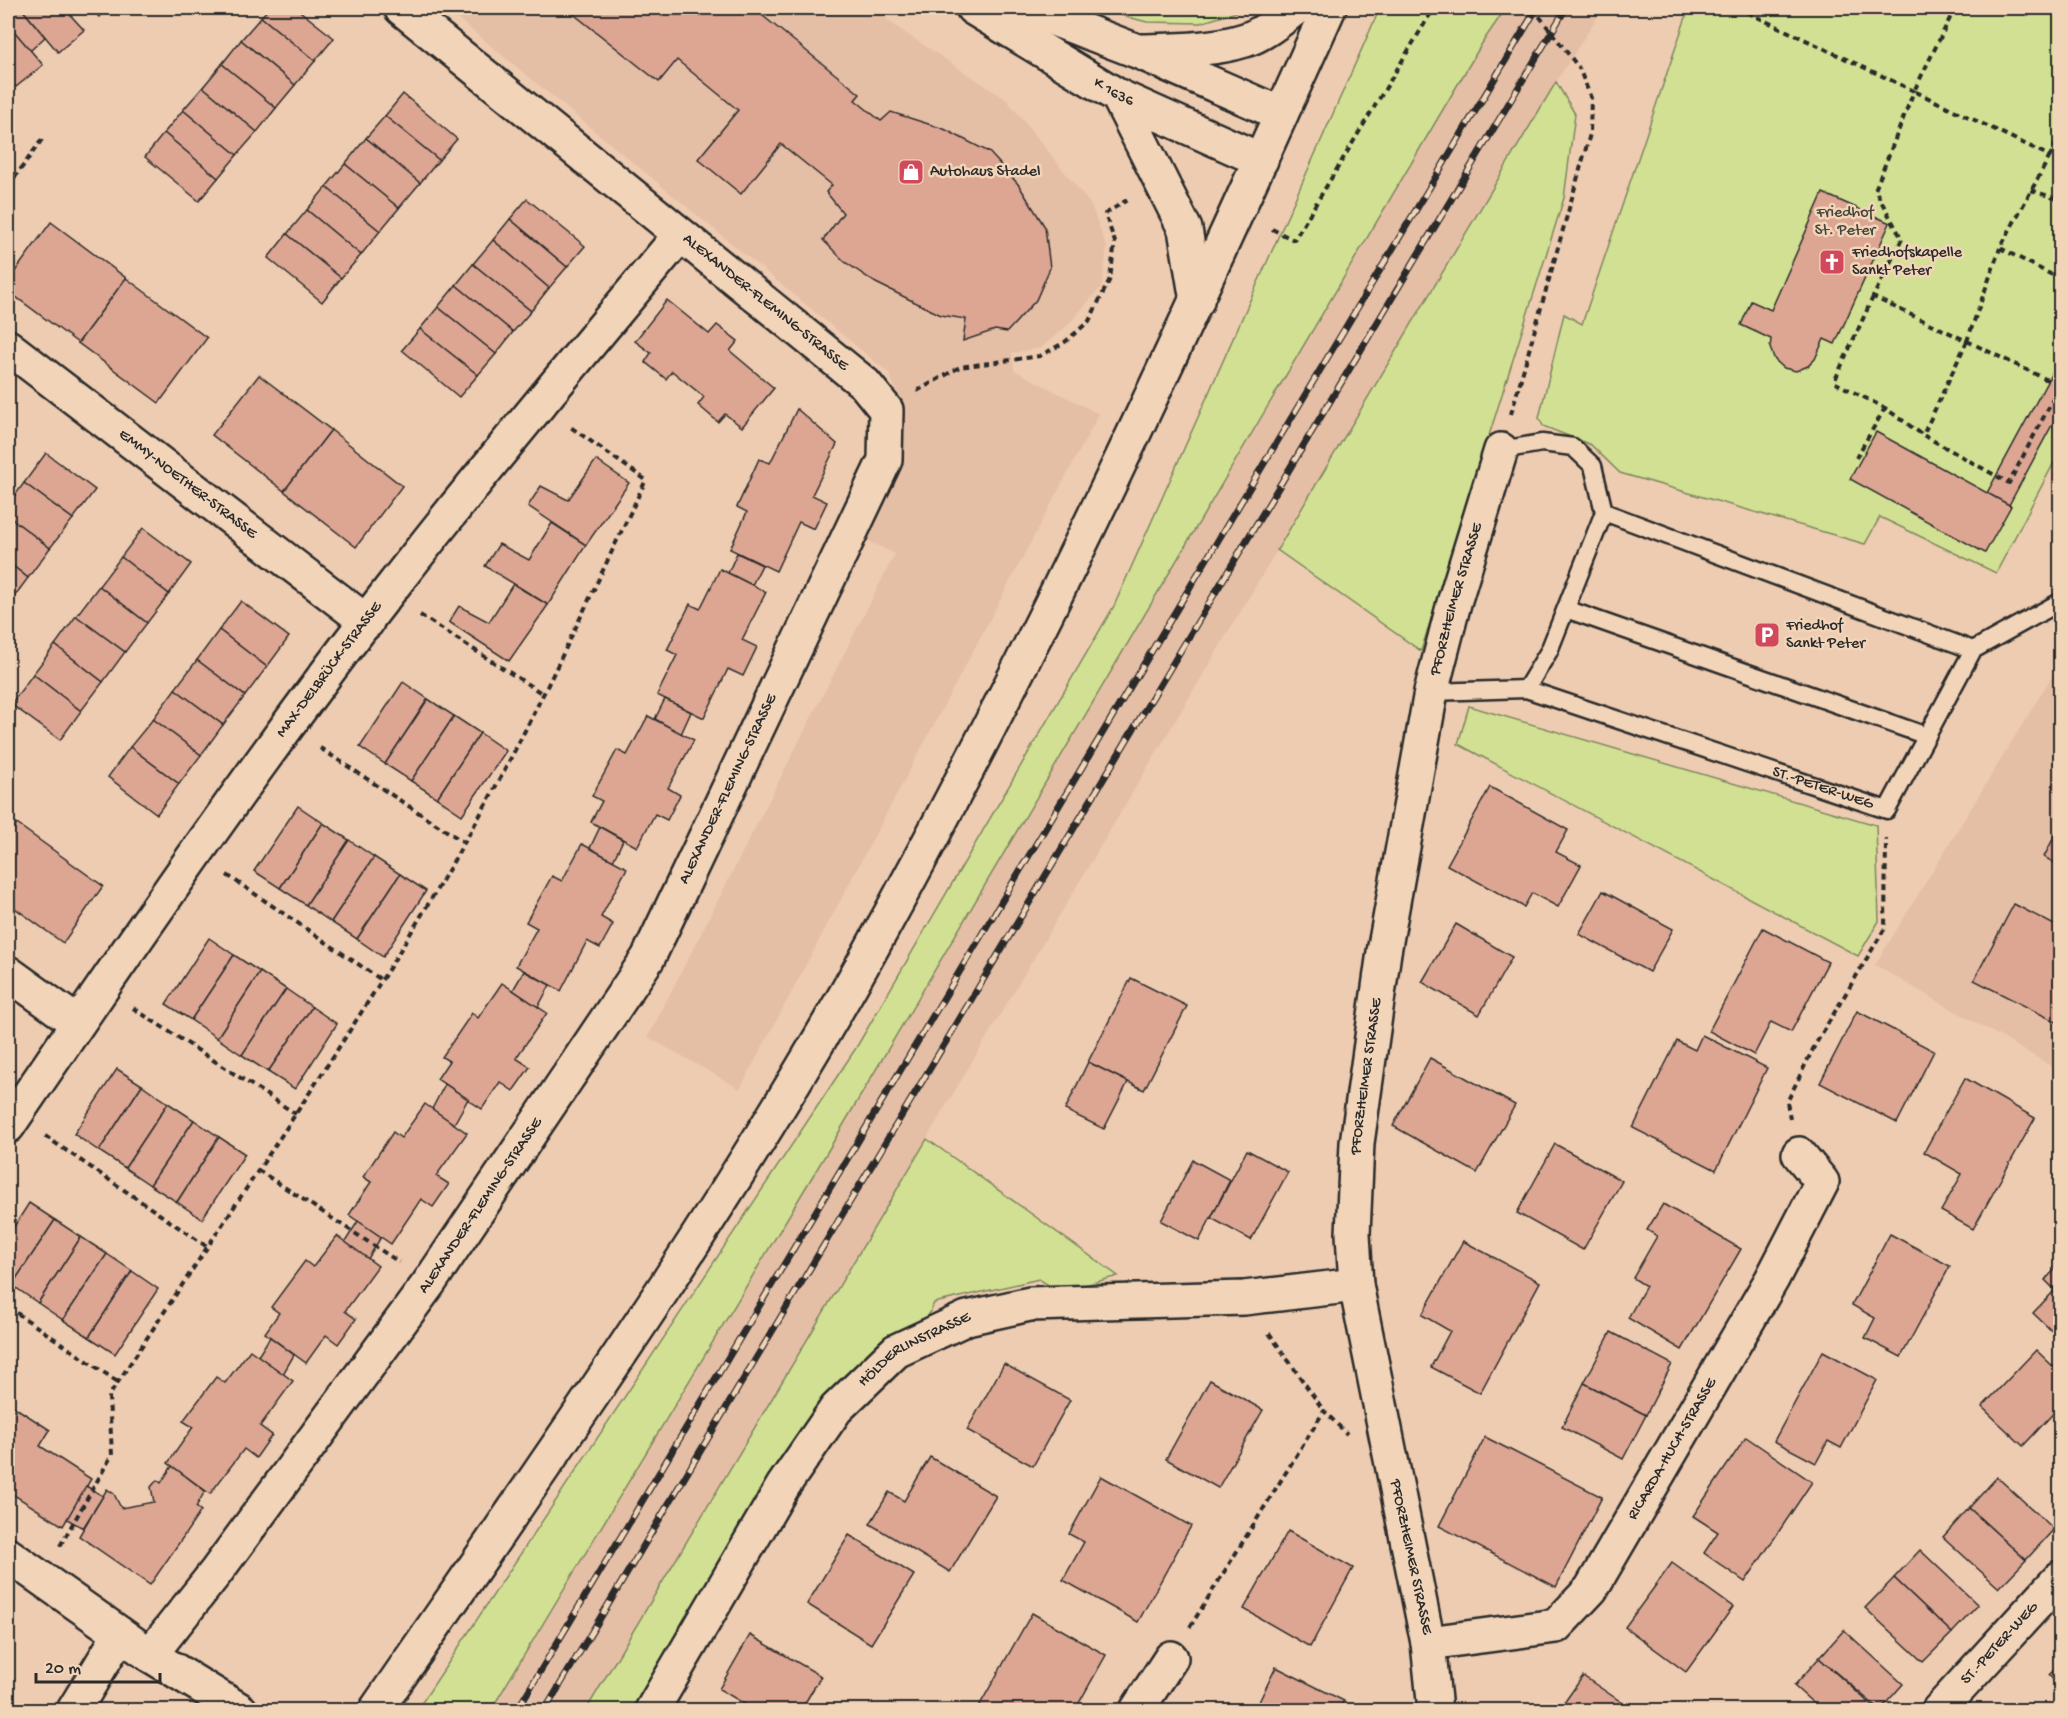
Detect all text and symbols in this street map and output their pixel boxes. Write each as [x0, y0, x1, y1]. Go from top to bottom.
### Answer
street label: K 1636 [1090, 74, 1137, 112]
shop icon: Autohaus Stadel [896, 157, 926, 187]
place label: Autohaus Stadel [930, 163, 1040, 182]
park label: Friedhof St. Peter [1815, 204, 1876, 241]
street label: ALEXANDER-FLEMING-STRASSE [678, 230, 853, 377]
place label: Friedhofskapelle Sankt Peter [1851, 244, 1963, 281]
church icon: Friedhofskapelle Sankt Peter [1817, 247, 1847, 277]
street label: EMMY-NOETHER-STRASSE [114, 425, 261, 544]
street label: PFORZHEIMER STRASSE [1426, 520, 1488, 679]
street label: MAX-DELBRÜCK-STRASSE [272, 597, 387, 742]
place label: Friedhof Sankt Peter [1785, 617, 1866, 654]
parking icon: Friedhof Sankt Peter [1752, 620, 1782, 650]
street label: ALEXANDER-FLEMING-STRASSE [675, 690, 782, 887]
street label: ST.-PETER-WEG [1770, 763, 1877, 815]
street label: PFORZHEIMER STRASSE [1347, 996, 1387, 1156]
street label: ALEXANDER-FLEMING-STRASSE [415, 1113, 548, 1298]
street label: HÖLDERLINSTRASSE [855, 1308, 975, 1391]
street label: RICARDA-HUCH-STRASSE [1624, 1374, 1722, 1523]
street label: PFORZHEIMER STRASSE [1384, 1477, 1436, 1637]
street label: ST.-PETER-WEG [1957, 1598, 2043, 1689]
scale bar [36, 1646, 160, 1684]
text: 20 m [45, 1659, 81, 1680]

